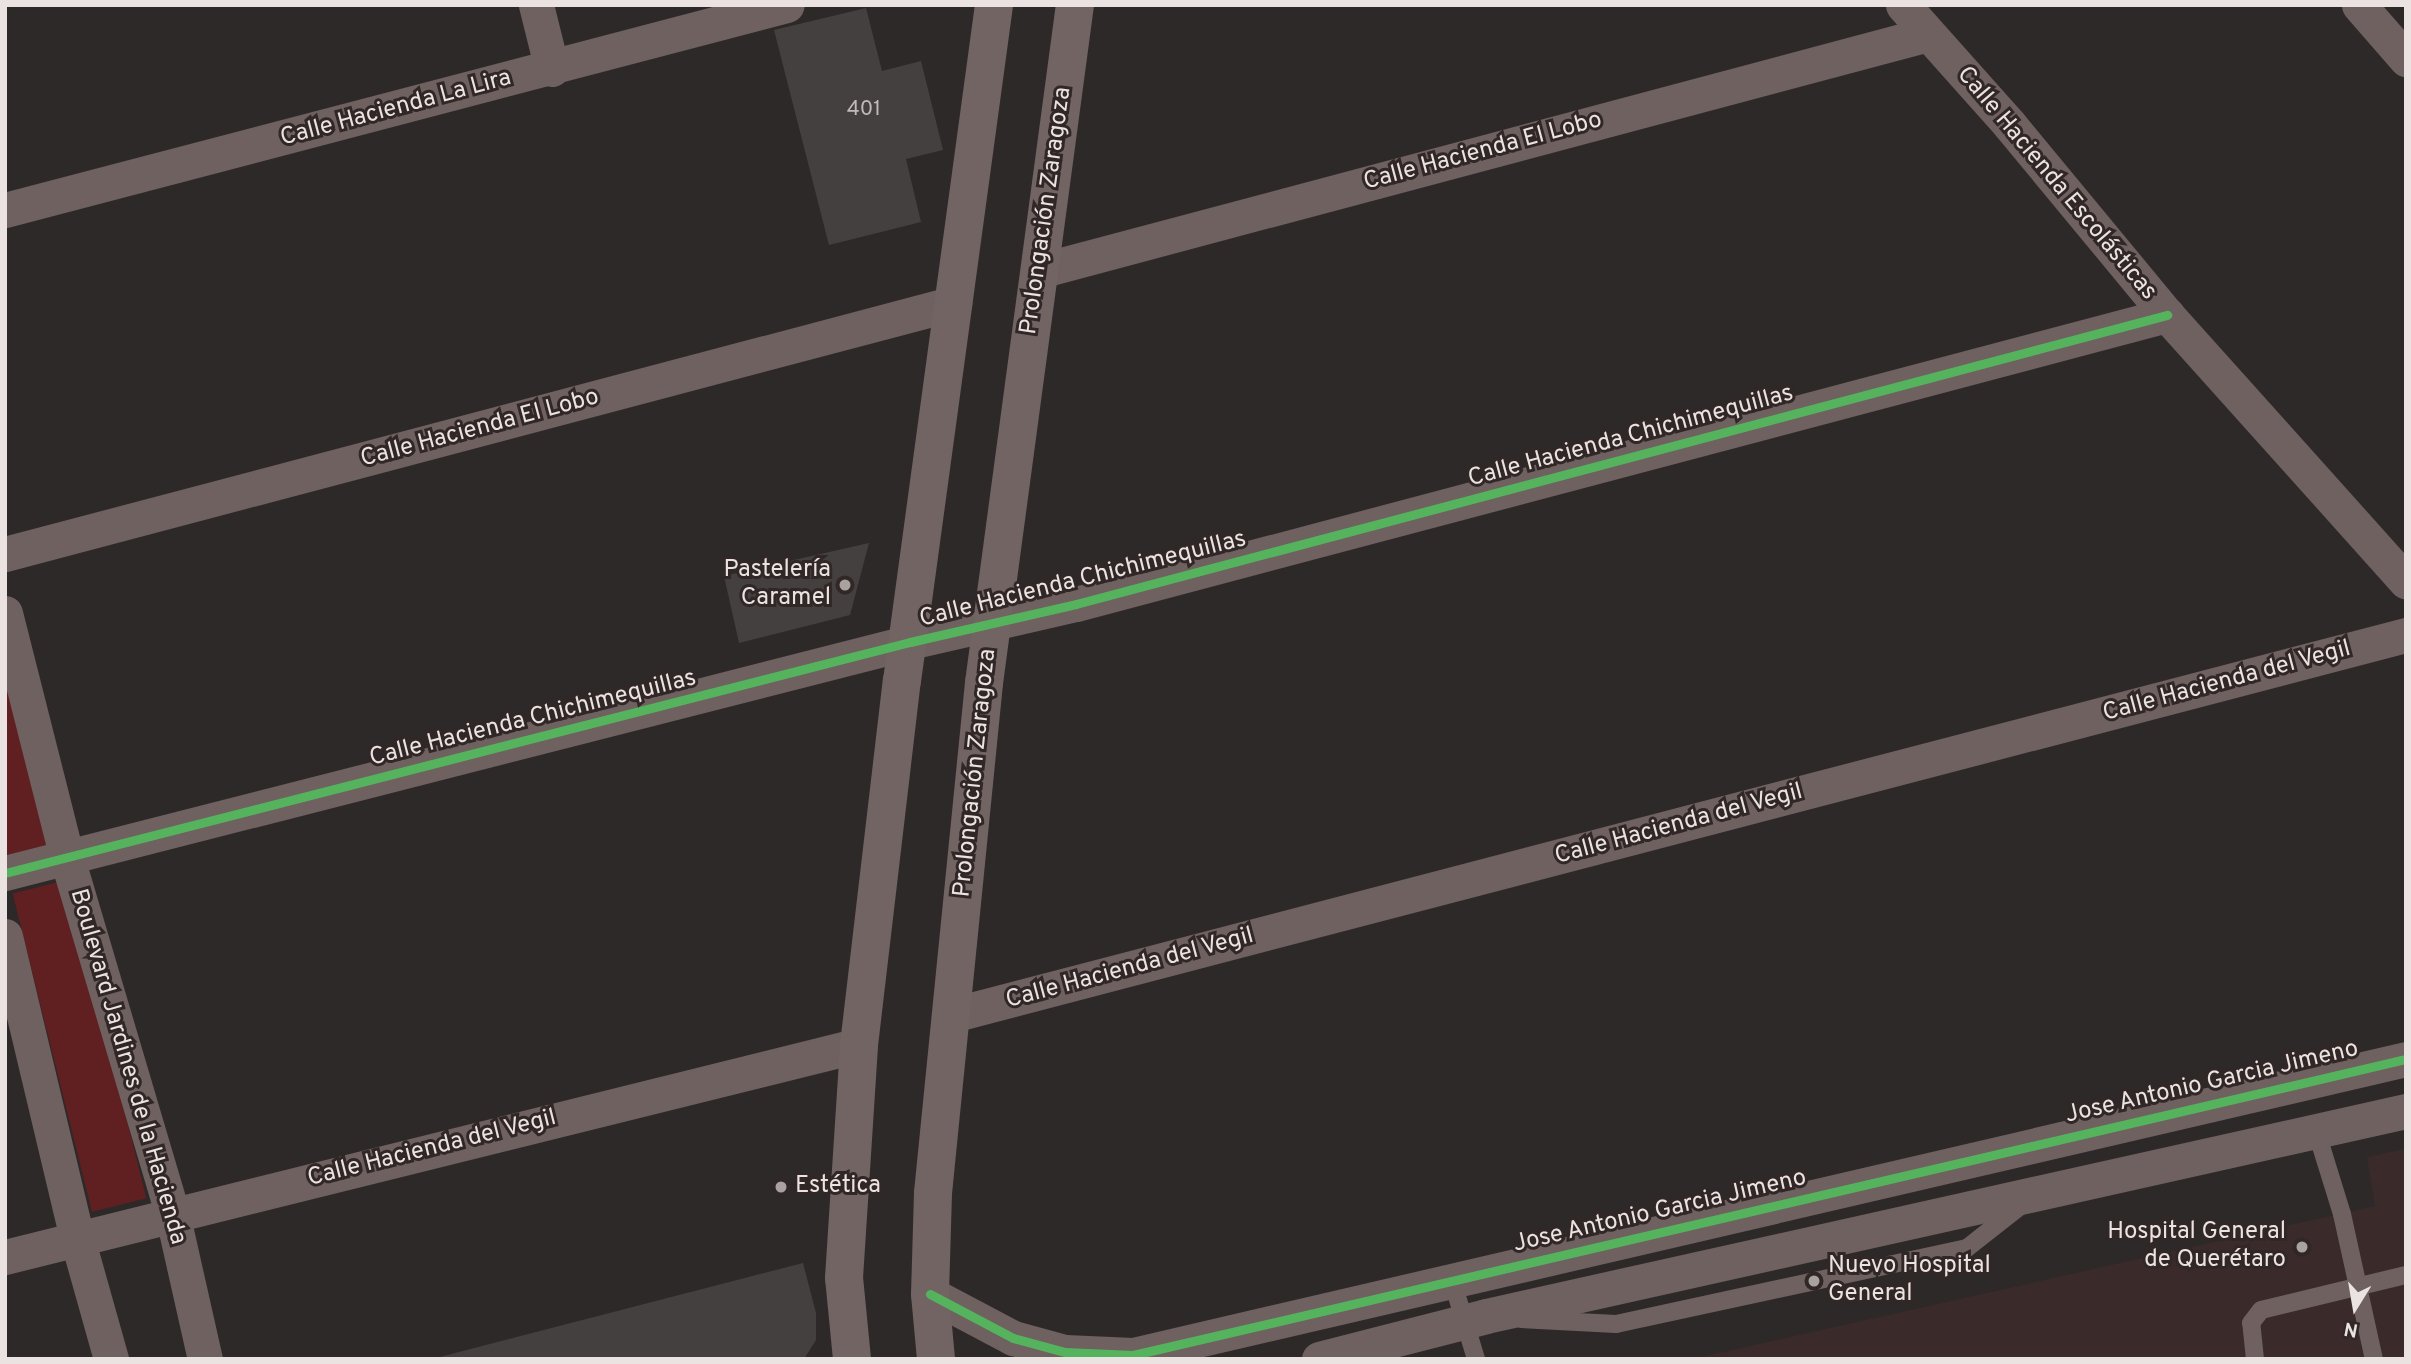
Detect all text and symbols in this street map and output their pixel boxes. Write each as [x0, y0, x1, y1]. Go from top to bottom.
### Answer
street label: Calle Hacienda Escolásticas [1950, 61, 2162, 307]
street label: Calle Hacienda La Lira [277, 64, 515, 154]
street label: Prolongación Zaragoza [1015, 85, 1079, 337]
house number: 401 [847, 97, 881, 123]
street label: Calle Hacienda El Lobo [1361, 106, 1605, 198]
street label: Calle Hacienda Chichimequillas [1465, 380, 1797, 494]
street label: Calle Hacienda El Lobo [358, 383, 602, 475]
street label: Calle Hacienda Chichimequillas [917, 525, 1249, 635]
place label: Pastelería Caramel [723, 557, 831, 613]
marker: Pastelería Caramel [837, 577, 853, 593]
street label: Calle Hacienda del Vegil [2100, 635, 2354, 729]
street label: Prolongación Zaragoza [949, 647, 1003, 899]
street label: Calle Hacienda Chichimequillas [367, 664, 699, 774]
street label: Calle Hacienda del Vegil [1552, 778, 1806, 872]
street label: Boulevard Jardines de la Hacienda [62, 886, 192, 1248]
street label: Calle Hacienda del Vegil [1003, 922, 1257, 1016]
street label: Jose Antonio Garcia Jimeno [2062, 1035, 2362, 1131]
street label: Calle Hacienda del Vegil [304, 1104, 560, 1194]
street label: Jose Antonio Garcia Jimeno [1510, 1164, 1810, 1260]
place label: Estética [795, 1173, 881, 1201]
marker: Estética [773, 1179, 789, 1195]
place label: Hospital General de Querétaro [2107, 1219, 2286, 1275]
marker: Hospital General de Querétaro [2292, 1237, 2312, 1257]
place label: Nuevo Hospital General [1828, 1253, 1991, 1309]
marker: Nuevo Hospital General [1806, 1273, 1822, 1289]
north arrow [2320, 1273, 2390, 1343]
text: N [2342, 1316, 2360, 1342]

